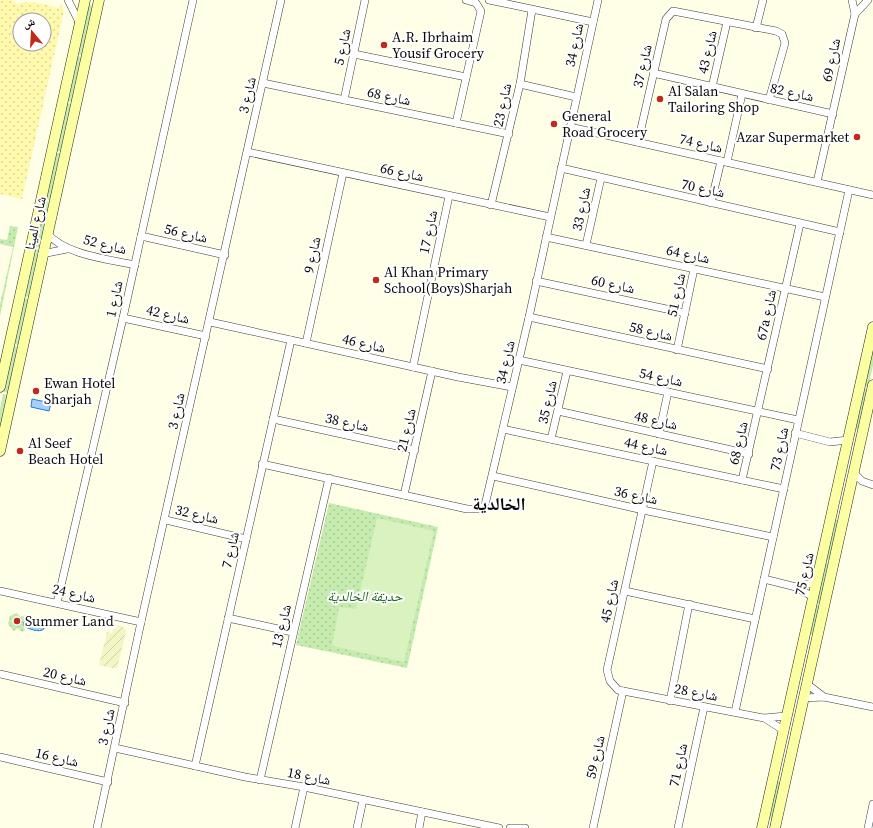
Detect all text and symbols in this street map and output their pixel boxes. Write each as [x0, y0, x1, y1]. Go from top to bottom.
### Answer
north arrow [12, 12, 52, 52]
text: ش [21, 14, 37, 32]
street label: شارع 34 [560, 21, 588, 69]
street label: شارع 5 [328, 27, 356, 67]
place label: A.R. Ibrhaim Yousif Grocery [392, 27, 485, 63]
street label: شارع 43 [692, 28, 722, 76]
street label: شارع 69 [817, 36, 845, 84]
marker: A.R. Ibrhaim Yousif Grocery [379, 40, 389, 50]
street label: شارع 37 [627, 42, 657, 90]
street label: شارع 3 [233, 75, 261, 115]
street label: شارع 82 [768, 78, 816, 106]
street label: شارع 23 [488, 81, 516, 129]
place label: Al Salan Tailoring Shop [668, 81, 759, 117]
street label: شارع 68 [365, 82, 413, 110]
marker: Al Salan Tailoring Shop [655, 94, 665, 104]
place label: General Road Grocery [562, 106, 648, 142]
marker: General Road Grocery [549, 119, 559, 129]
place label: Azar Supermarket [736, 127, 849, 147]
street label: شارع 74 [677, 128, 725, 158]
marker: Azar Supermarket [852, 132, 862, 142]
street label: شارع 66 [378, 158, 426, 186]
street label: شارع 70 [679, 174, 727, 202]
street label: شارع 33 [567, 185, 595, 233]
street label: شارع المينا [19, 194, 51, 252]
street label: شارع 17 [414, 208, 442, 256]
street label: شارع 56 [162, 218, 210, 248]
street label: شارع 52 [81, 229, 129, 259]
street label: شارع 9 [298, 235, 326, 275]
street label: شارع 64 [664, 240, 712, 268]
place label: Al Khan Primary School(Boys)Sharjah [384, 262, 512, 298]
street label: شارع 60 [589, 270, 637, 298]
street label: شارع 51 [662, 271, 690, 319]
marker: Al Khan Primary School(Boys)Sharjah [371, 275, 381, 285]
street label: شارع 1 [100, 279, 128, 319]
street label: 67a شارع [751, 288, 781, 342]
street label: شارع 42 [144, 299, 192, 329]
street label: شارع 58 [627, 316, 675, 346]
street label: شارع 46 [340, 328, 388, 358]
street label: شارع 34 [490, 338, 520, 386]
street label: شارع 54 [637, 363, 685, 391]
place label: Ewan Hotel Sharjah [44, 373, 115, 409]
street label: شارع 35 [532, 378, 562, 426]
marker: Ewan Hotel Sharjah [31, 386, 41, 396]
street label: شارع 3 [162, 391, 190, 431]
street label: شارع 48 [632, 405, 680, 435]
street label: شارع 21 [391, 406, 421, 454]
street label: شارع 38 [323, 408, 371, 436]
street label: شارع 68 [723, 419, 753, 467]
street label: شارع 73 [765, 425, 793, 473]
street label: شارع 44 [622, 432, 670, 460]
place label: Al Seef Beach Hotel [28, 433, 103, 469]
marker: Al Seef Beach Hotel [15, 446, 25, 456]
street label: شارع 36 [612, 481, 660, 509]
district label: الخالدية [472, 491, 526, 516]
street label: شارع 32 [173, 499, 221, 529]
street label: شارع 7 [216, 530, 244, 570]
street label: شارع 75 [789, 550, 819, 598]
street label: شارع 45 [595, 577, 623, 625]
street label: شارع 24 [50, 578, 98, 608]
park label: حديقة الخالدية [327, 586, 404, 606]
street label: شارع 13 [266, 602, 296, 650]
place label: Summer Land [25, 611, 114, 631]
marker: Summer Land [12, 616, 22, 626]
street label: شارع 20 [41, 661, 89, 691]
street label: شارع 28 [673, 678, 719, 706]
street label: شارع 3 [92, 707, 120, 747]
street label: شارع 59 [580, 733, 610, 781]
street label: شارع 71 [664, 741, 692, 789]
street label: شارع 16 [33, 742, 81, 772]
street label: شارع 18 [286, 762, 332, 790]

